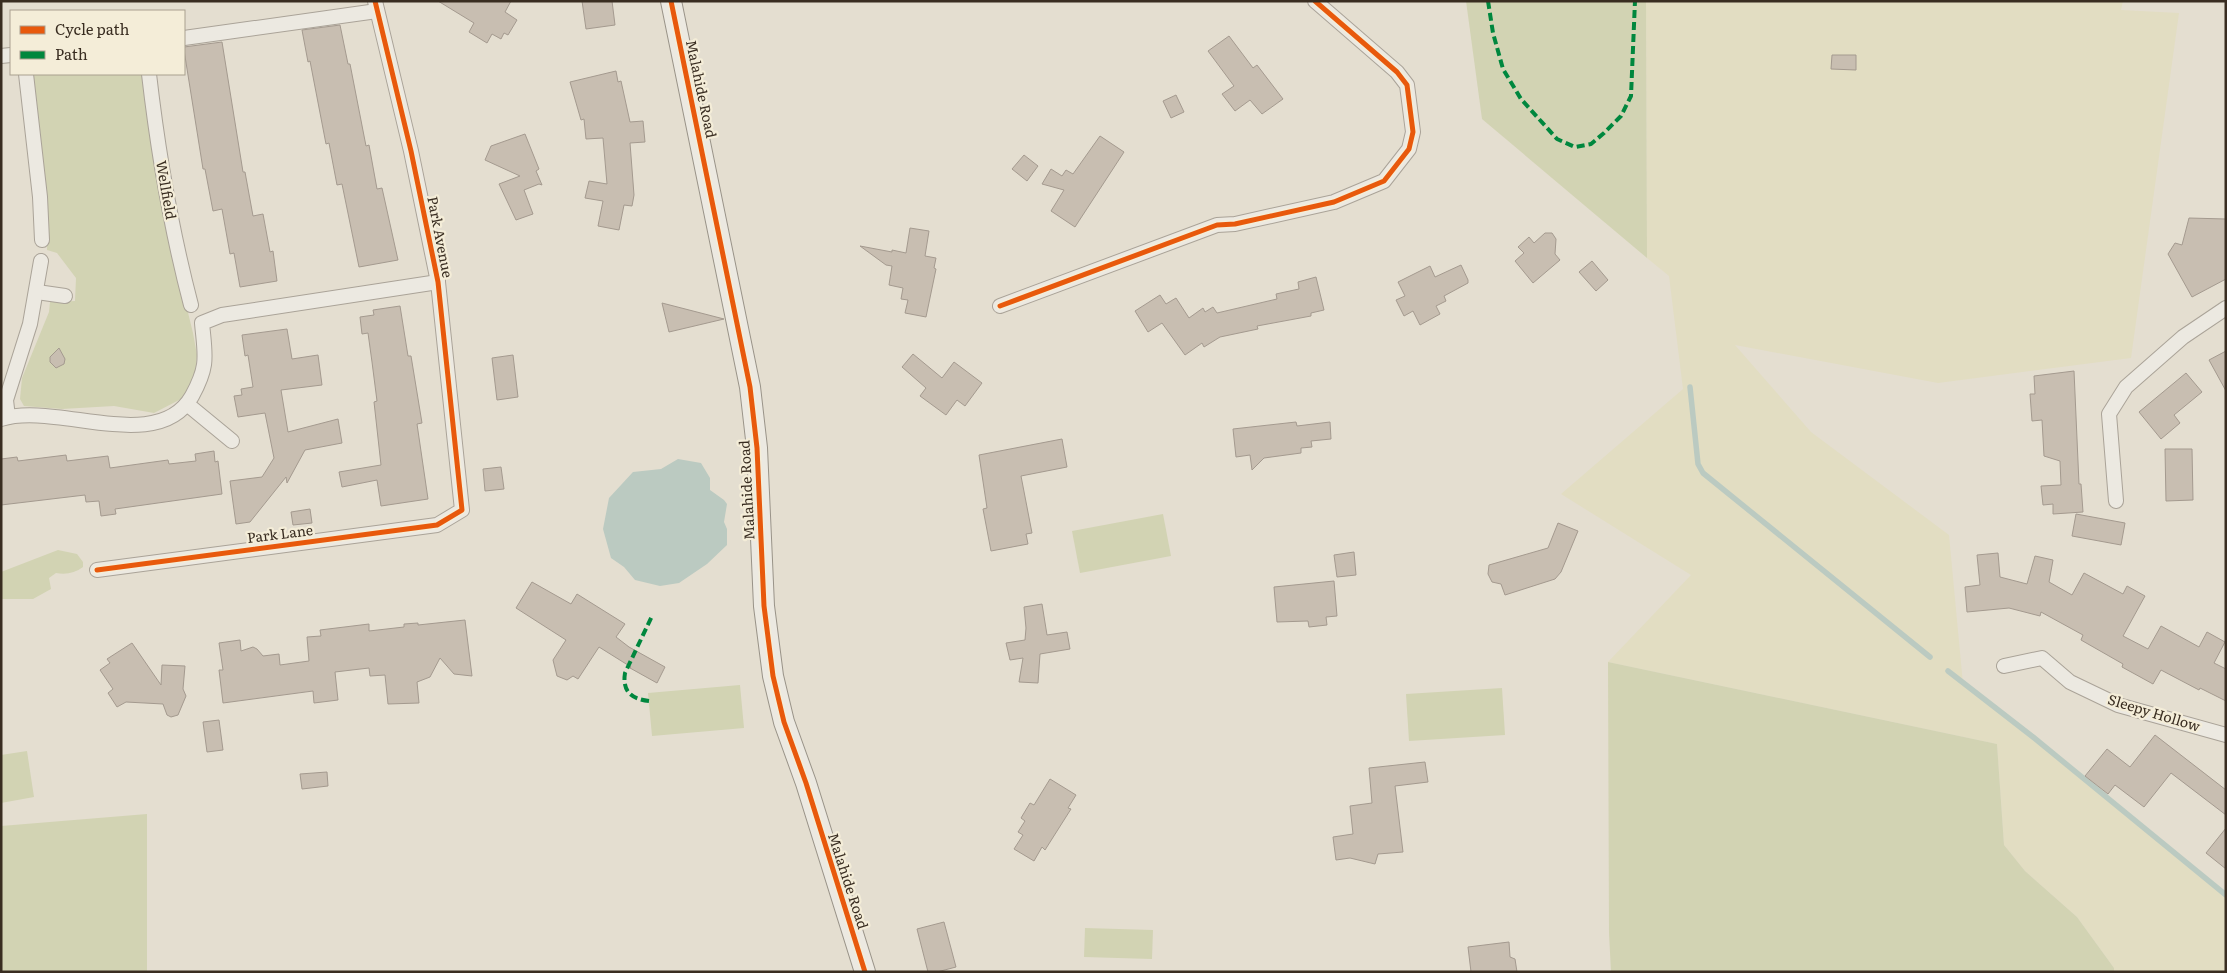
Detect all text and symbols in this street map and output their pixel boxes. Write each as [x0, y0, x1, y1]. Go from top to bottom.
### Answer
legend [10, 10, 185, 75]
text: Cycle path [55, 17, 130, 40]
street label: Malahide Road [682, 38, 722, 140]
text: Path [55, 42, 88, 65]
street label: Wellfield [152, 159, 182, 221]
street label: Park Avenue [423, 194, 459, 279]
street label: Malahide Road [733, 439, 759, 540]
street label: Park Lane [246, 519, 314, 547]
street label: Sleepy Hollow [2106, 689, 2203, 736]
street label: Malahide Road [824, 830, 874, 932]

